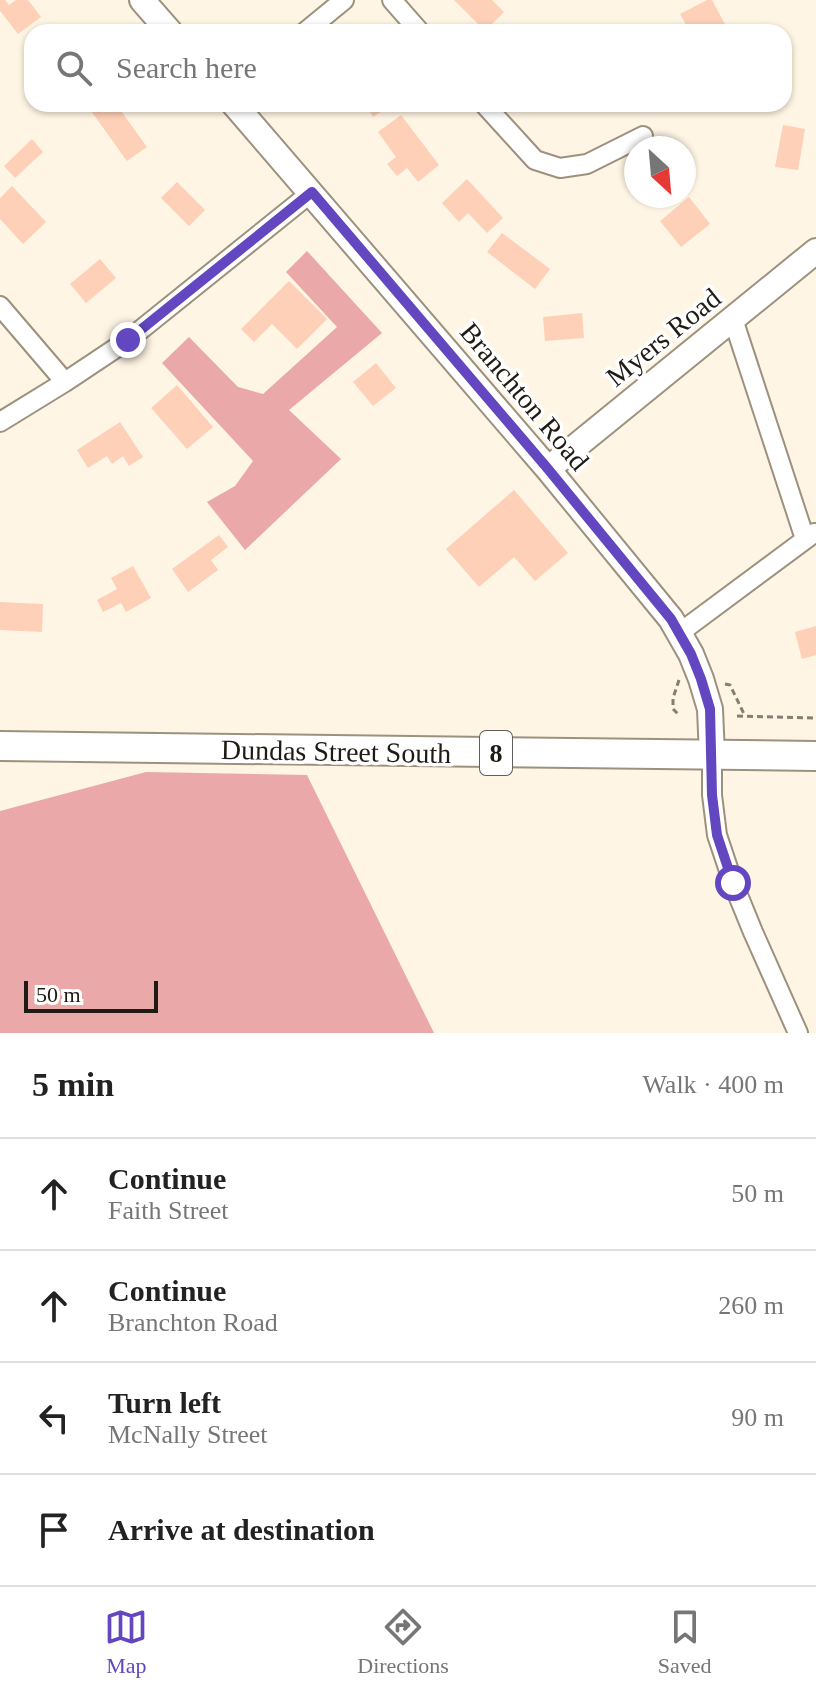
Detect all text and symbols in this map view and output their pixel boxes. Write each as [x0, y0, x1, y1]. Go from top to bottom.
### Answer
search box [24, 24, 792, 112]
icon: search [52, 46, 96, 90]
text: Search here [116, 51, 257, 84]
north arrow [624, 136, 696, 208]
street label: Myers Road [600, 282, 727, 393]
street label: Branchton Road [454, 316, 595, 476]
route end [110, 322, 146, 358]
road number: 8 [480, 731, 512, 775]
street label: Dundas Street South [221, 734, 451, 769]
route start [715, 865, 751, 901]
scale bar [24, 977, 158, 1013]
text: 50 m [36, 982, 81, 1007]
text: 5 min [32, 1066, 114, 1103]
text: Walk · 400 m [642, 1070, 784, 1099]
text: Continue [108, 1162, 226, 1195]
icon: ahead [32, 1172, 76, 1216]
text: 50 m [731, 1179, 784, 1208]
text: Faith Street [108, 1196, 229, 1225]
text: Continue [108, 1274, 226, 1307]
icon: ahead [32, 1284, 76, 1328]
text: 260 m [718, 1291, 784, 1320]
text: Branchton Road [108, 1308, 278, 1337]
text: Turn left [108, 1386, 221, 1419]
icon: left [32, 1396, 76, 1440]
text: 90 m [731, 1403, 784, 1432]
text: McNally Street [108, 1420, 268, 1449]
icon: arrive [32, 1508, 76, 1552]
text: Arrive at destination [108, 1513, 375, 1546]
tab: Map [104, 1605, 148, 1679]
tab: Directions [357, 1605, 449, 1679]
tab: Saved [658, 1605, 712, 1679]

